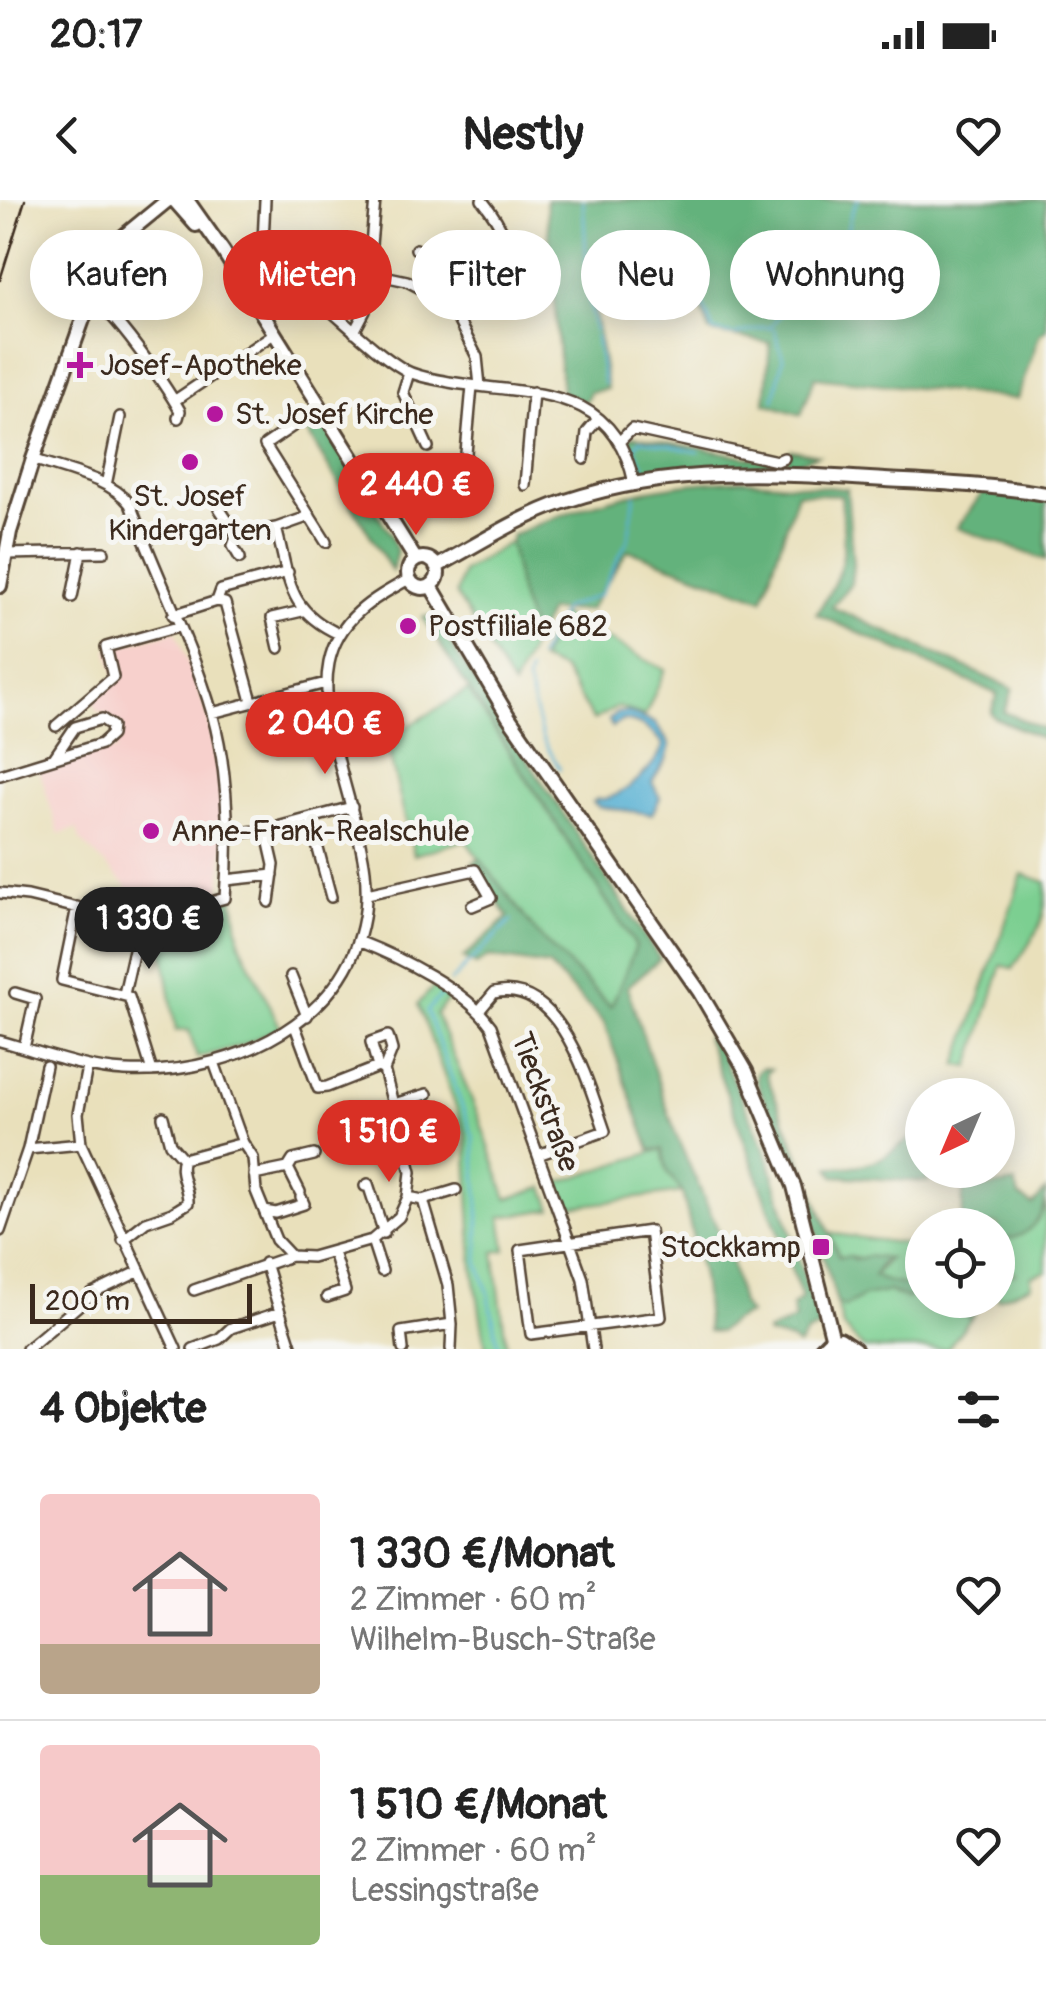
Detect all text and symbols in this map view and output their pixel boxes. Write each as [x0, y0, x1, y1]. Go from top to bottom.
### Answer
text: 20:17 [50, 11, 142, 59]
text: Nestly [463, 107, 583, 163]
icon: back [40, 108, 95, 163]
icon: heart [951, 108, 1006, 163]
chip: Kaufen [30, 230, 203, 320]
chip: Mieten [223, 230, 392, 320]
chip: Filter [412, 230, 561, 320]
chip: Neu [581, 230, 710, 320]
chip: Wohnung [730, 230, 940, 320]
place label: Josef-Apotheke [100, 347, 302, 384]
marker: Josef-Apotheke [69, 354, 91, 376]
place label: St. Josef Kirche [235, 396, 433, 433]
marker: St. Josef Kirche [204, 403, 226, 425]
marker: St. Josef Kindergarten [179, 451, 201, 473]
pin: 2 440 € [324, 453, 508, 538]
text: 2 440 € [360, 465, 472, 505]
place label: St. Josef Kindergarten [108, 478, 272, 549]
place label: Postfiliale 682 [428, 608, 608, 645]
marker: Postfiliale 682 [397, 615, 419, 637]
pin: 2 040 € [233, 692, 417, 777]
text: 2 040 € [267, 704, 383, 744]
place label: Anne-Frank-Realschule [171, 813, 469, 850]
marker: Anne-Frank-Realschule [140, 820, 162, 842]
pin: 1 330 € [57, 887, 241, 972]
text: 1 330 € [96, 899, 202, 939]
street label: Tieckstraße [503, 1027, 587, 1177]
north arrow [905, 1078, 1015, 1188]
map controls [905, 1078, 1015, 1318]
pin: 1 510 € [297, 1100, 481, 1185]
text: 1 510 € [339, 1112, 439, 1152]
button: locate [905, 1208, 1015, 1318]
place label: Stockkamp [660, 1229, 801, 1266]
marker: Stockkamp [810, 1236, 832, 1258]
scale bar [30, 1279, 252, 1324]
text: 200 m [45, 1284, 130, 1319]
icon: filters [951, 1382, 1006, 1437]
text: 4 Objekte [40, 1383, 206, 1435]
text: 1 330 €/Monat [350, 1528, 614, 1580]
icon: home [120, 1534, 240, 1654]
icon: heart [951, 1567, 1006, 1622]
text: 2 Zimmer · 60 m² [350, 1580, 597, 1620]
text: Wilhelm-Busch-Straße [350, 1620, 656, 1660]
text: 1 510 €/Monat [350, 1779, 607, 1831]
icon: home [120, 1785, 240, 1905]
icon: heart [951, 1818, 1006, 1873]
text: 2 Zimmer · 60 m² [350, 1831, 597, 1871]
text: Lessingstraße [350, 1871, 539, 1911]

